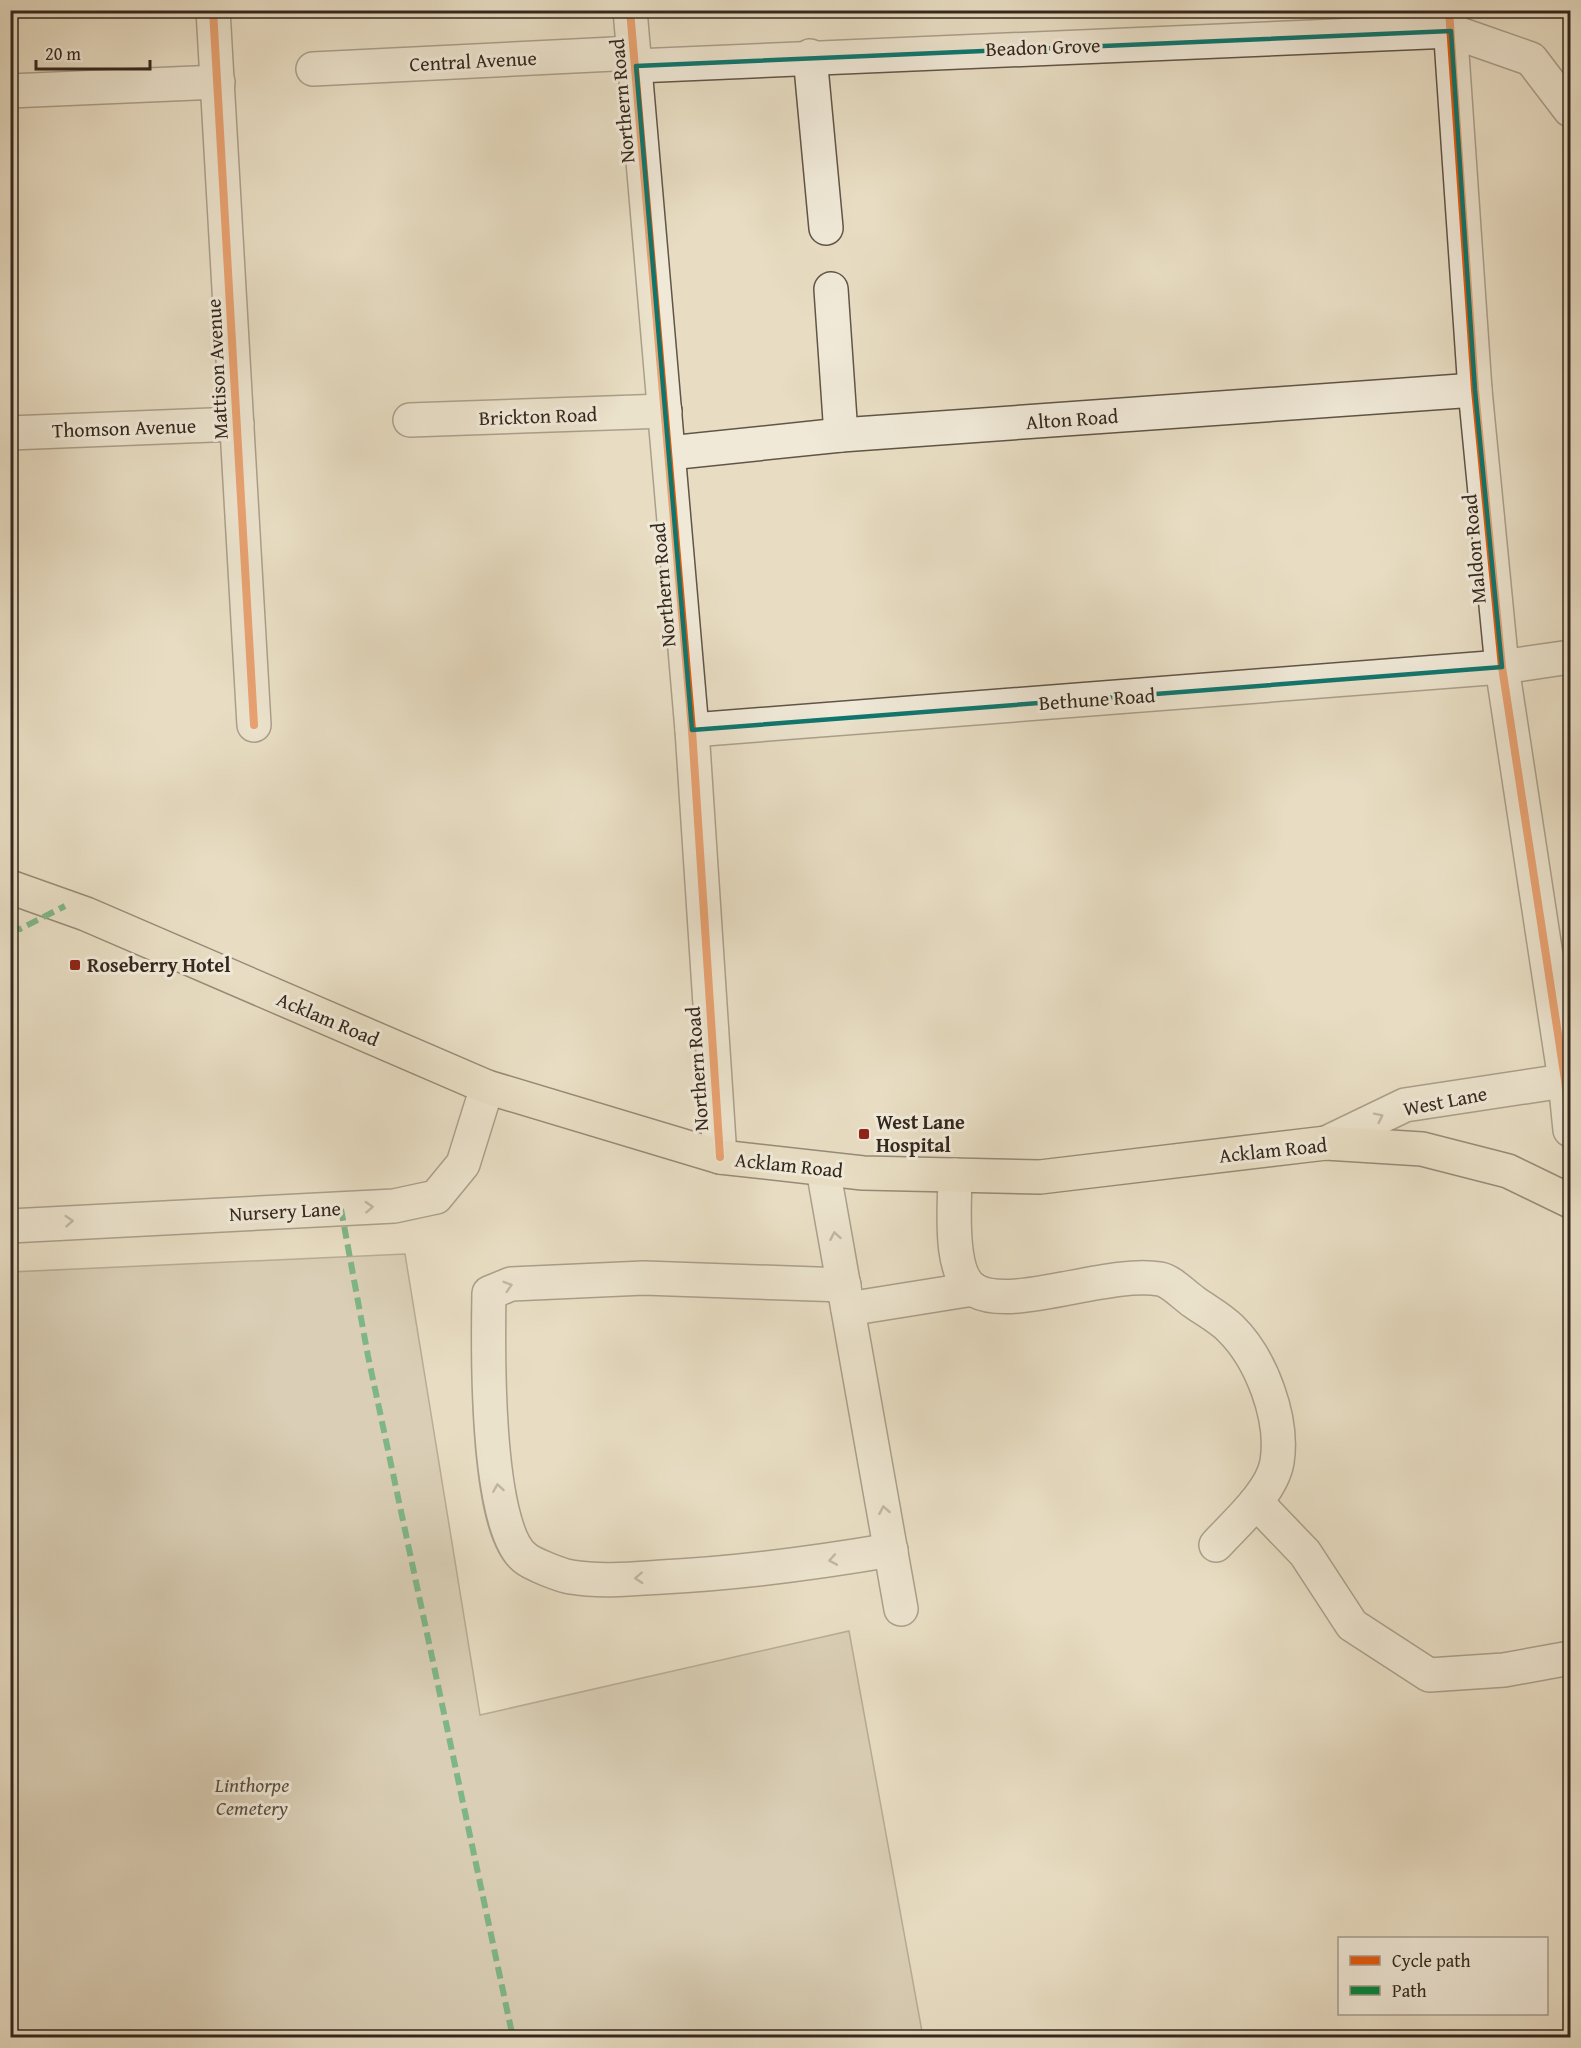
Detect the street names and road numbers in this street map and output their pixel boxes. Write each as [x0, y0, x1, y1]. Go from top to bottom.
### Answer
street label: Beadon Grove [985, 30, 1101, 63]
street label: Northern Road [602, 37, 641, 165]
street label: Central Avenue [409, 43, 537, 78]
street label: Mattison Avenue [198, 298, 235, 440]
street label: Brickton Road [478, 399, 598, 432]
street label: Alton Road [1025, 401, 1119, 436]
street label: Thomson Avenue [51, 410, 197, 445]
street label: Maldon Road [1454, 493, 1493, 605]
street label: Northern Road [643, 521, 682, 649]
street label: Bethune Road [1038, 680, 1157, 717]
street label: Acklam Road [273, 984, 384, 1053]
street label: Northern Road [678, 1005, 715, 1132]
street label: West Lane [1401, 1078, 1489, 1123]
street label: Acklam Road [1217, 1129, 1329, 1170]
street label: Acklam Road [734, 1144, 845, 1185]
street label: Nursery Lane [228, 1193, 342, 1228]

